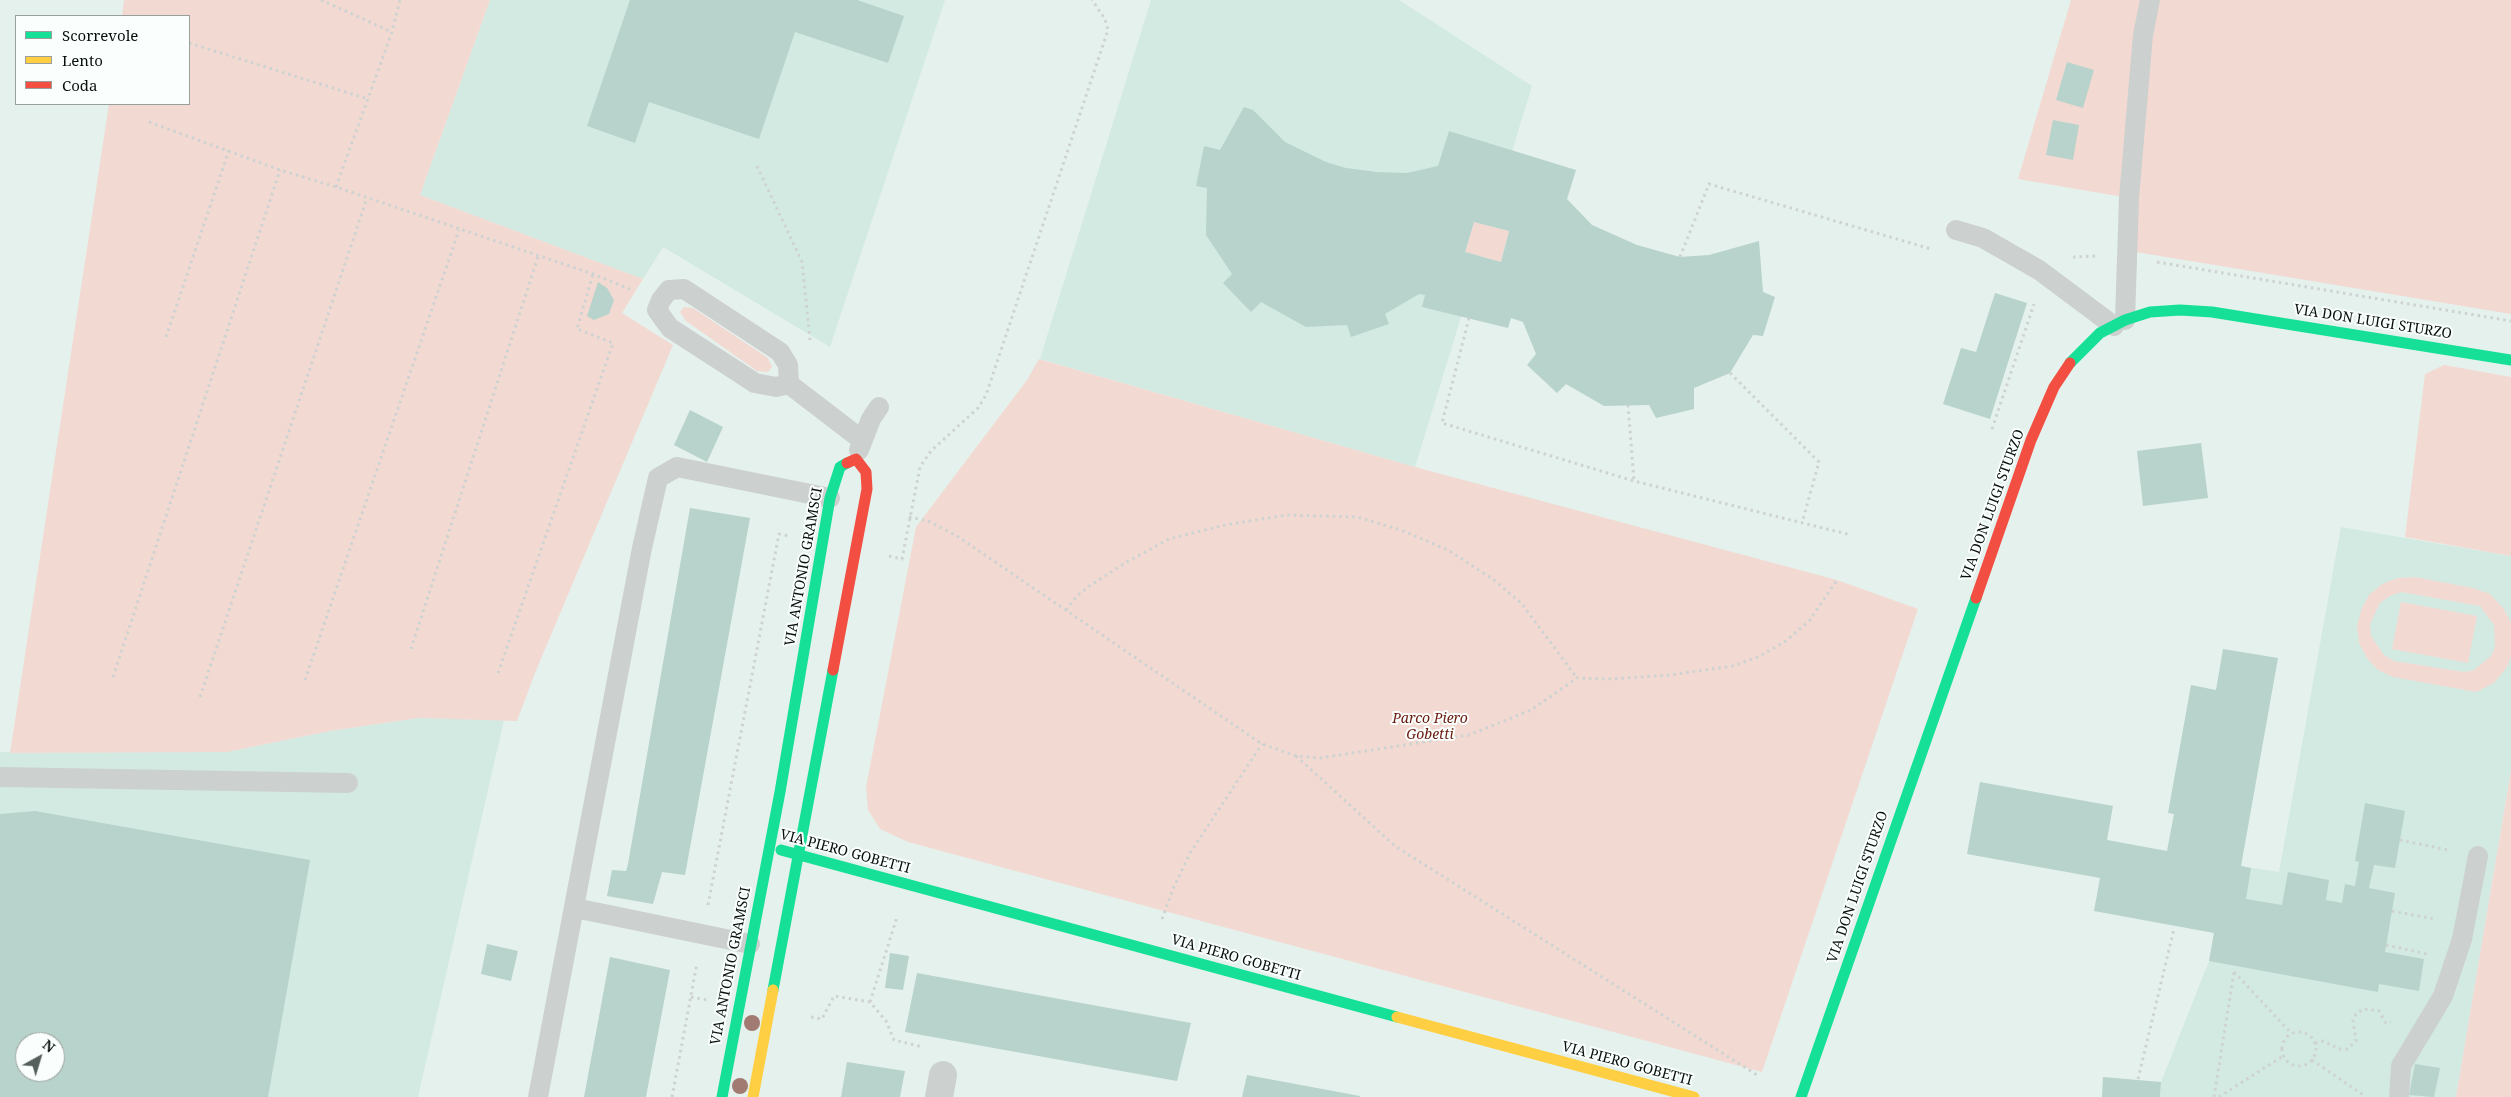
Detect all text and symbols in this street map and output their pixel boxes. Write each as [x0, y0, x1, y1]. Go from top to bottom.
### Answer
legend [15, 15, 190, 105]
text: Scorrevole [62, 25, 138, 45]
text: Lento [62, 50, 103, 70]
text: Coda [62, 75, 98, 95]
street label: VIA DON LUIGI STURZO [2293, 301, 2453, 343]
street label: VIA DON LUIGI STURZO [1958, 427, 2028, 583]
street label: VIA ANTONIO GRAMSCI [782, 486, 826, 648]
park label: Parco Piero Gobetti [1392, 711, 1468, 744]
street label: VIA DON LUIGI STURZO [1824, 809, 1892, 965]
street label: VIA PIERO GOBETTI [778, 827, 912, 877]
street label: VIA ANTONIO GRAMSCI [707, 886, 755, 1046]
street label: VIA PIERO GOBETTI [1169, 931, 1303, 985]
north arrow [15, 1032, 65, 1082]
text: N [39, 1035, 59, 1057]
street label: VIA PIERO GOBETTI [1560, 1039, 1694, 1089]

